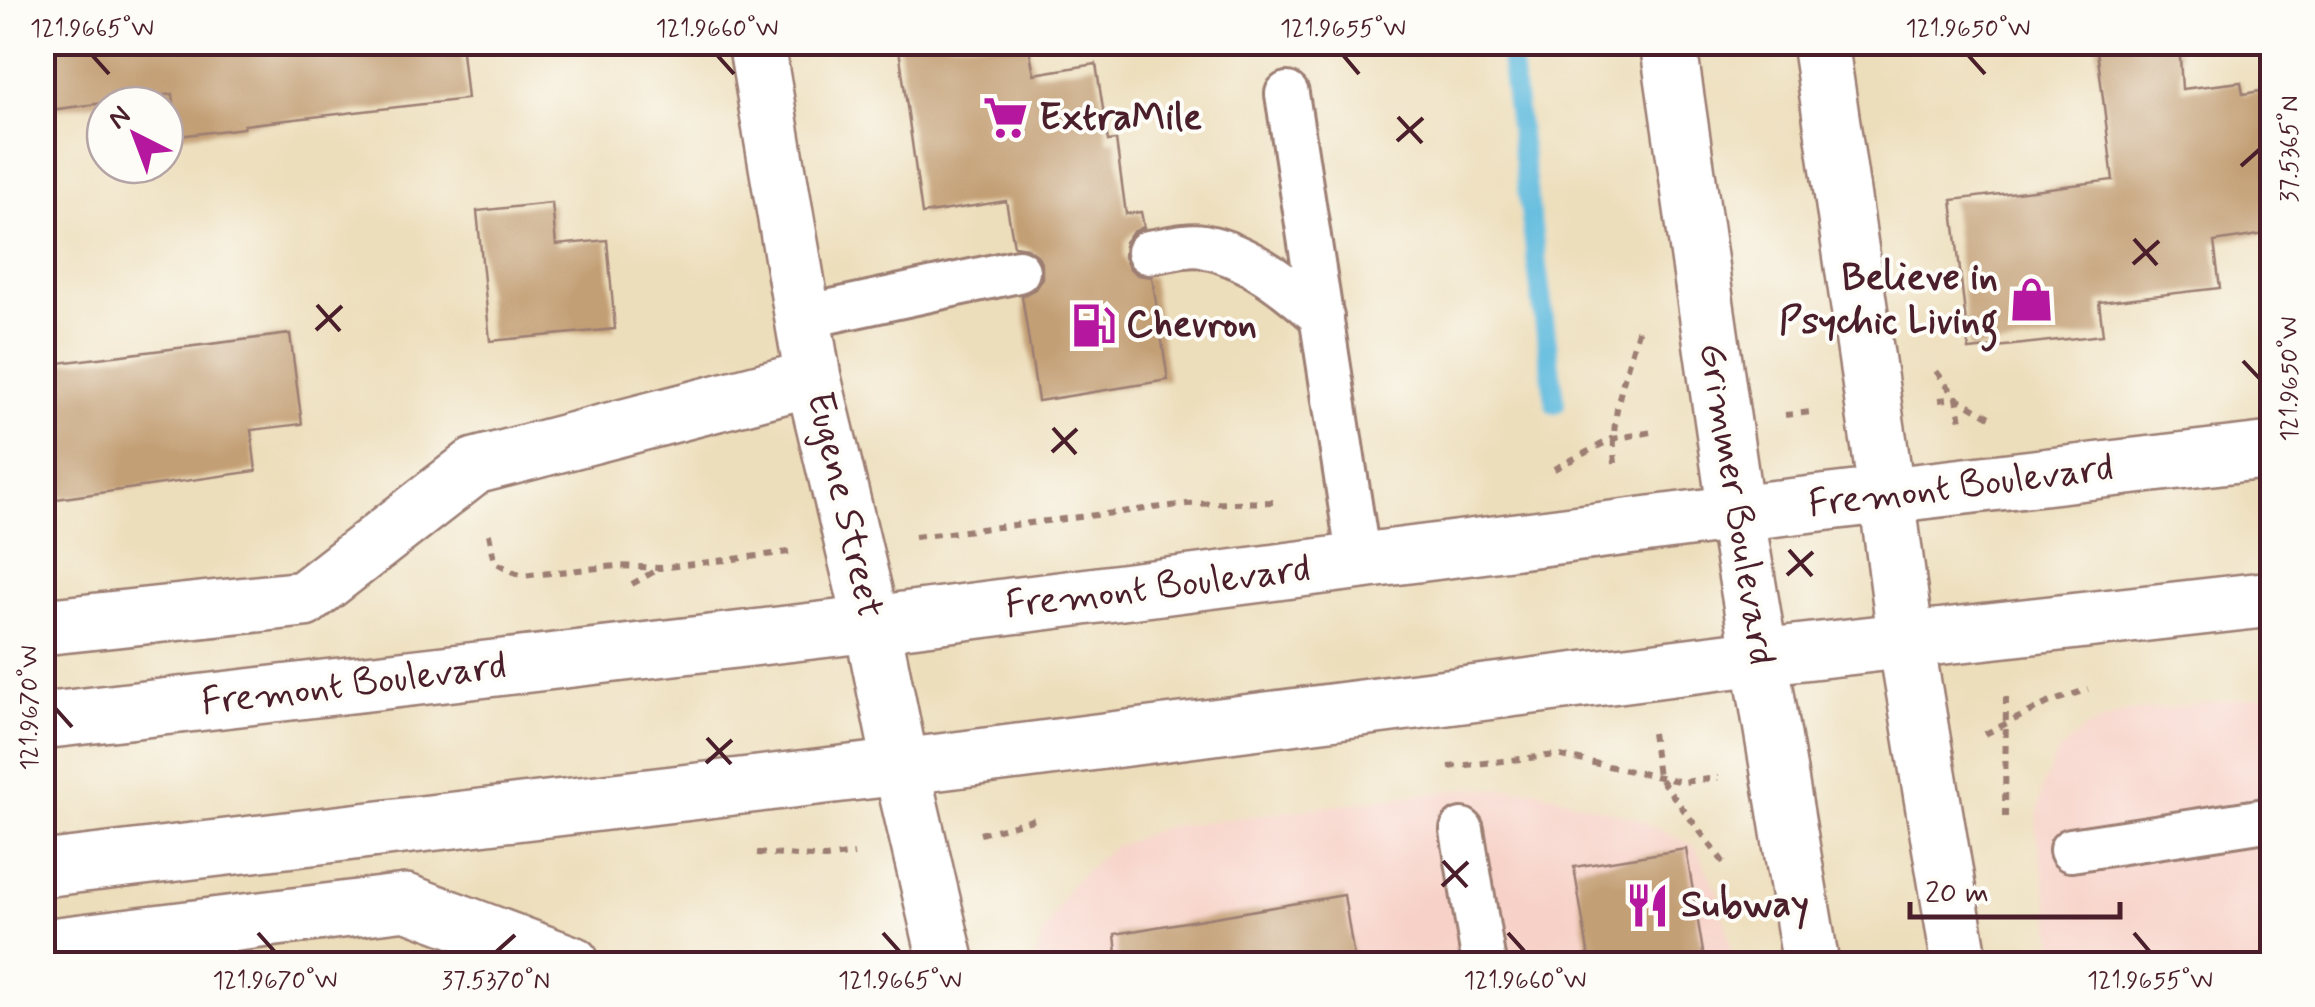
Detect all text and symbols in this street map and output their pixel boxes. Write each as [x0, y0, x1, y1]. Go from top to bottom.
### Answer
text: 121.9665°W [30, 13, 154, 46]
text: 121.9660°W [656, 13, 778, 46]
text: 121.9655°W [1280, 13, 1406, 46]
text: 121.9650°W [1905, 13, 2031, 46]
north arrow [85, 85, 185, 185]
supermarket icon: ExtraMile [982, 94, 1030, 142]
place label: ExtraMile [1039, 94, 1202, 143]
text: 37.5365°N [2274, 95, 2307, 203]
text: N [101, 98, 139, 138]
place label: Believe in Psychic Living [1779, 254, 1998, 352]
shop icon: Believe in Psychic Living [2007, 276, 2055, 324]
fuel station icon: Chevron [1069, 301, 1117, 349]
place label: Chevron [1126, 301, 1257, 350]
text: 121.9650°W [2274, 316, 2307, 442]
street label: Grimmer Boulevard [1686, 340, 1786, 668]
street label: Eugene Street [794, 387, 894, 623]
street label: Fremont Boulevard [1806, 444, 2116, 530]
street label: Fremont Boulevard [1003, 545, 1313, 631]
street label: Fremont Boulevard [199, 642, 509, 728]
text: 121.9670°W [14, 645, 47, 771]
scale bar [1910, 857, 2120, 919]
text: 20 m [1925, 874, 1989, 913]
restaurant icon: Subway [1624, 881, 1672, 929]
place label: Subway [1681, 881, 1809, 930]
text: 121.9670°W [212, 965, 338, 998]
text: 37.5370°N [442, 965, 550, 998]
text: 121.9665°W [838, 965, 962, 998]
text: 121.9660°W [1464, 965, 1586, 998]
text: 121.9655°W [2087, 965, 2213, 998]

